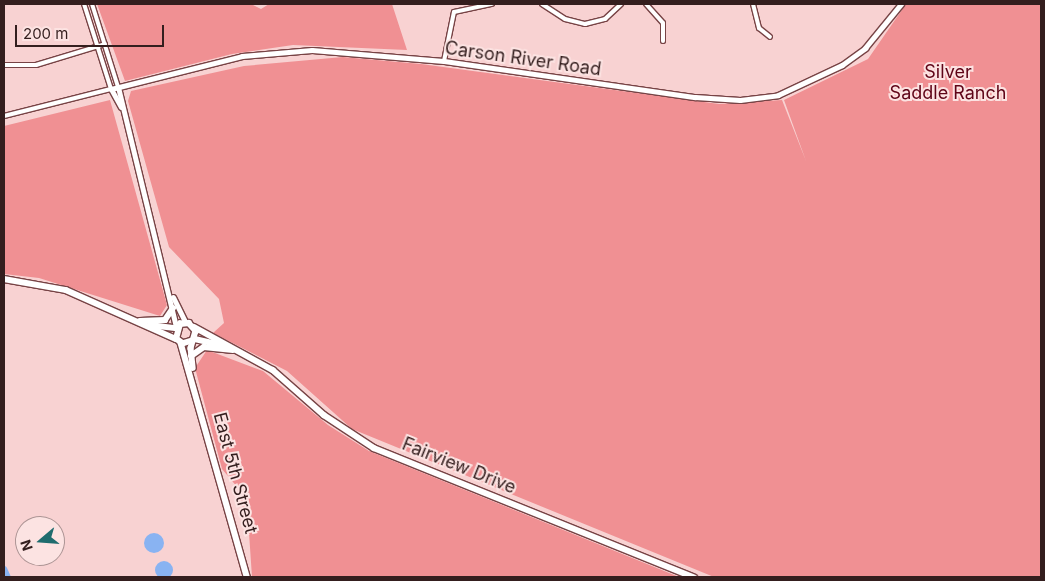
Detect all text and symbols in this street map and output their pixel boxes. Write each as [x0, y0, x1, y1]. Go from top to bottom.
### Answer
scale bar [18, 15, 166, 47]
text: 200 m [23, 24, 68, 43]
street label: Carson River Road [444, 37, 602, 81]
park label: Silver Saddle Ranch [890, 62, 1006, 104]
street label: East 5th Street [208, 410, 262, 536]
street label: Fairview Drive [399, 433, 519, 499]
north arrow [15, 516, 65, 566]
text: N [16, 538, 36, 553]

